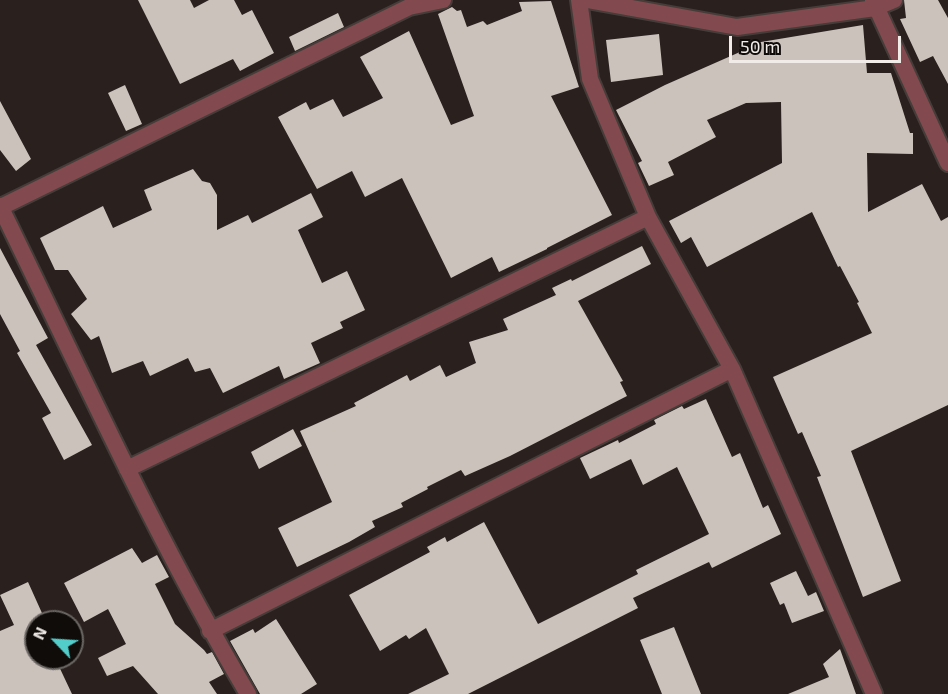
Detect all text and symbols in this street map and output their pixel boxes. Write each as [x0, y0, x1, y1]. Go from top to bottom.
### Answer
scale bar [732, 24, 904, 62]
text: 50 m [740, 35, 780, 57]
north arrow [24, 610, 84, 670]
text: N [28, 624, 50, 642]

